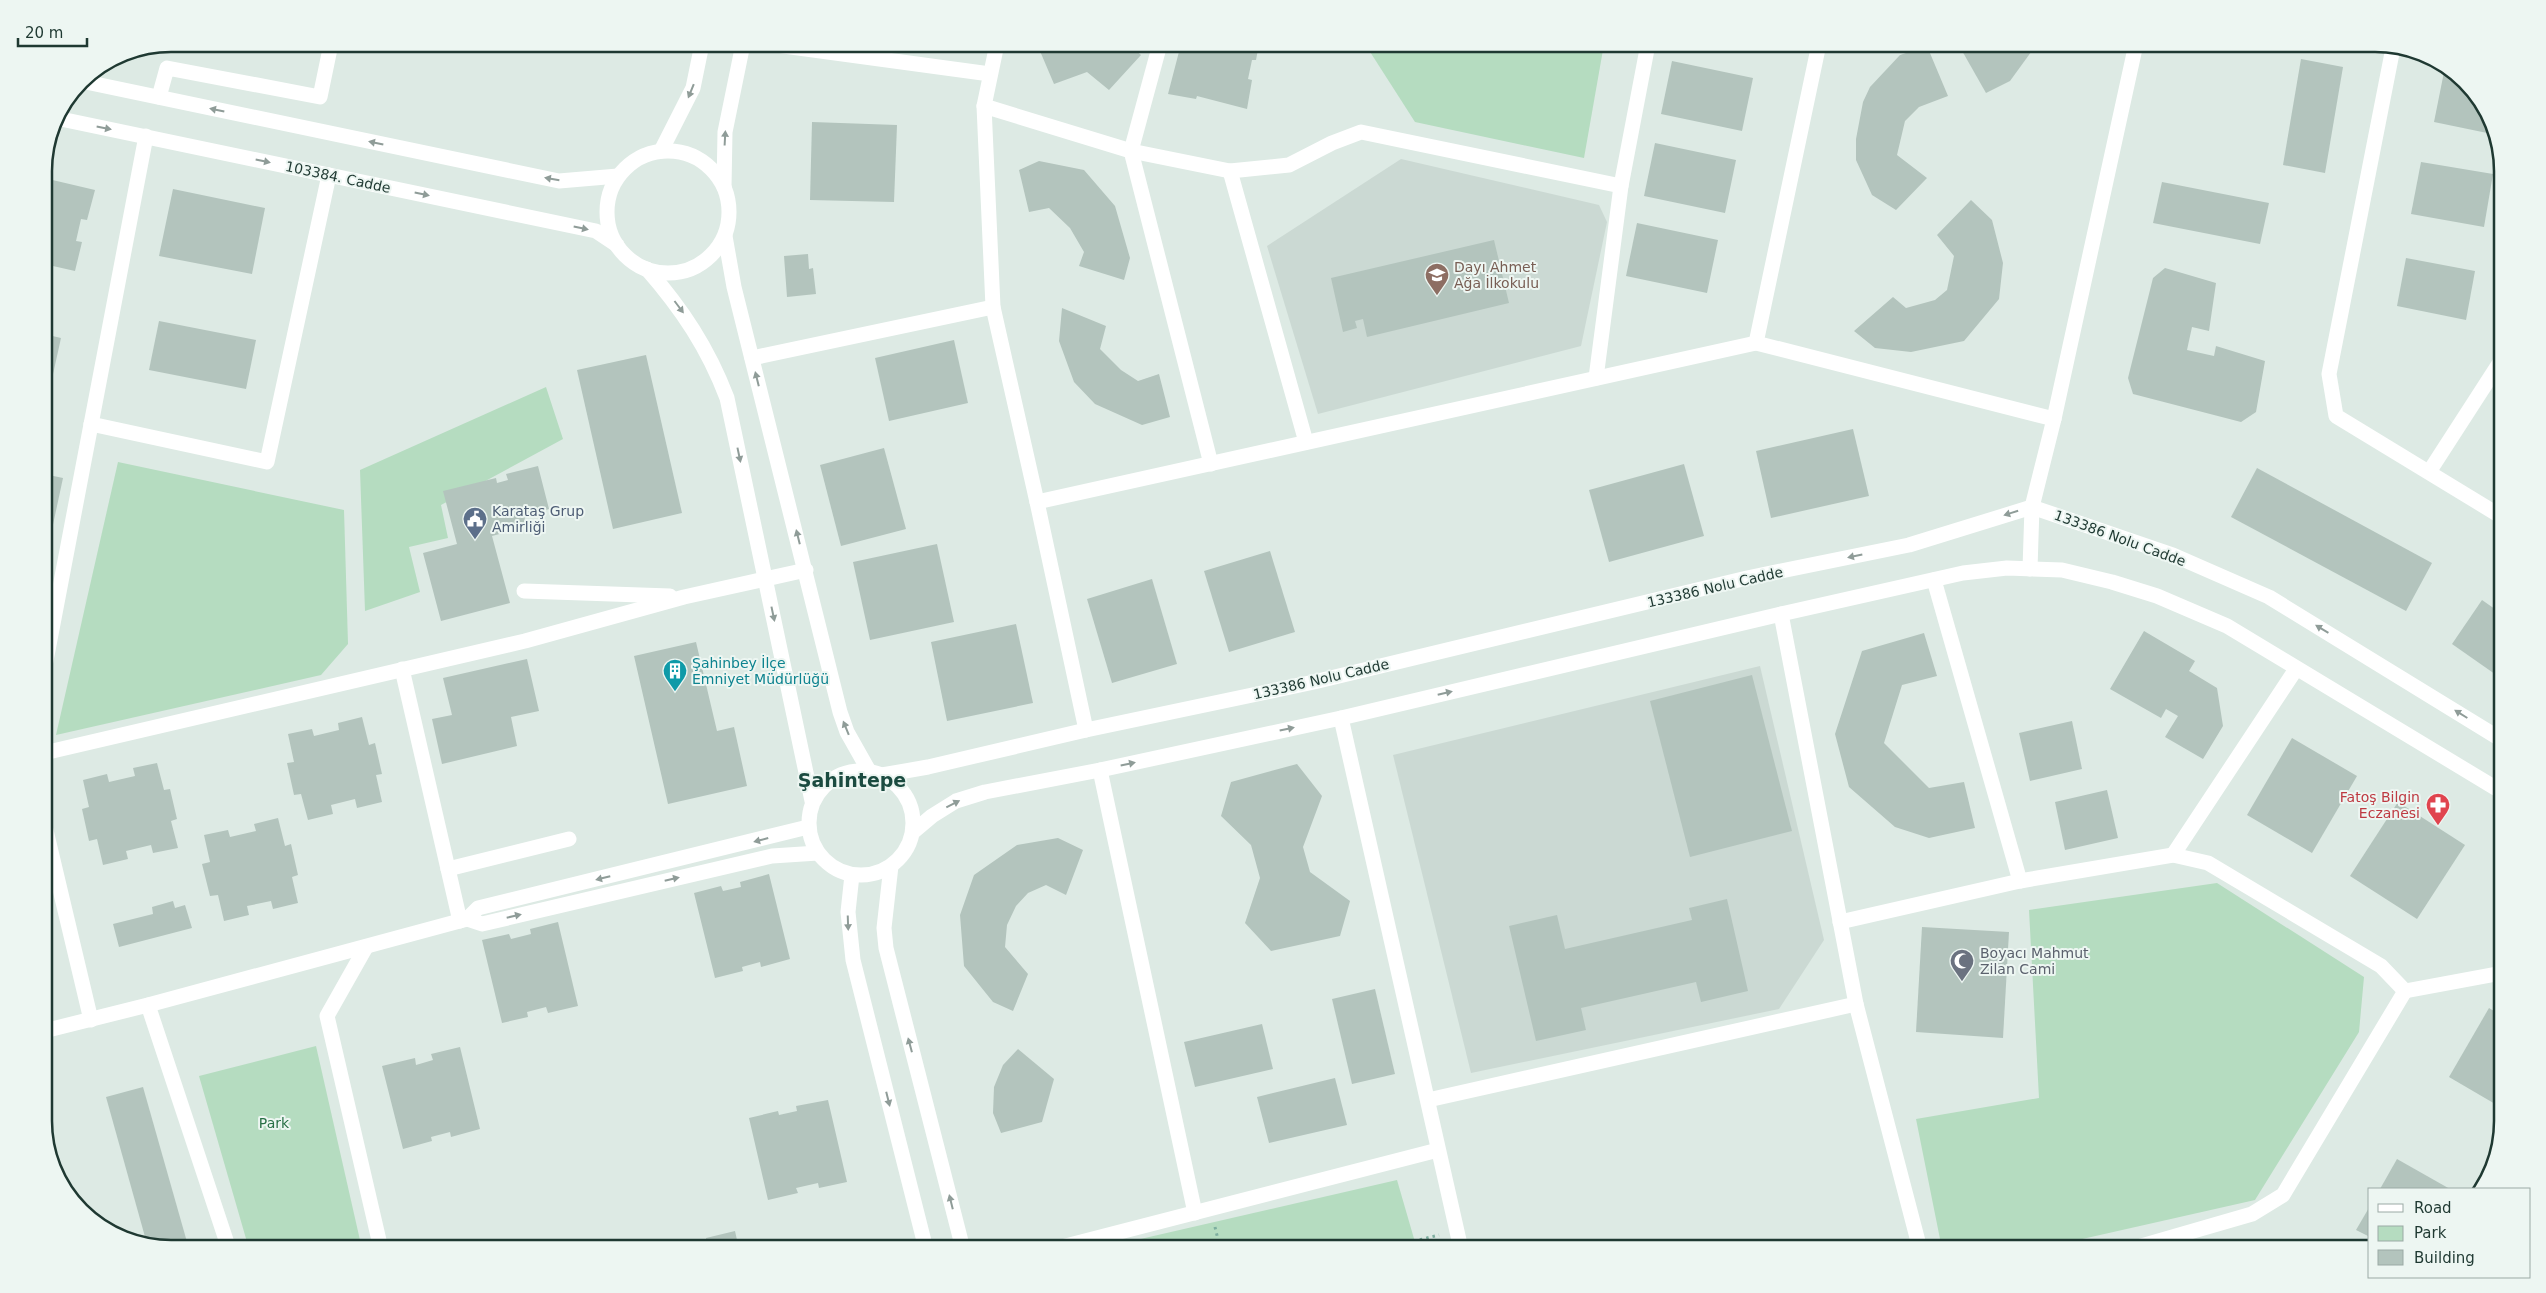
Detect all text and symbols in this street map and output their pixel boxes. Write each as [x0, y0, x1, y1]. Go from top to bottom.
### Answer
scale bar [18, 15, 86, 47]
text: 20 m [25, 24, 63, 42]
one-way arrow [686, 84, 694, 98]
one-way arrow [209, 105, 225, 113]
one-way arrow [96, 124, 112, 132]
one-way arrow [722, 130, 730, 146]
one-way arrow [368, 138, 384, 146]
one-way arrow [256, 157, 271, 165]
street label: 103384. Cadde [284, 158, 392, 196]
one-way arrow [544, 175, 560, 183]
one-way arrow [415, 191, 431, 199]
one-way arrow [574, 224, 589, 232]
place label: Dayı Ahmet Ağa İlkokulu [1454, 259, 1539, 291]
school or university icon: Dayı Ahmet Ağa İlkokulu [1424, 262, 1450, 296]
one-way arrow [673, 300, 684, 313]
one-way arrow [753, 372, 761, 387]
one-way arrow [735, 448, 743, 463]
place label: Karataş Grup Amirliği [492, 503, 584, 535]
public building icon: Karataş Grup Amirliği [462, 506, 488, 540]
street label: 133386 Nolu Cadde [2052, 507, 2188, 569]
one-way arrow [2004, 510, 2019, 517]
one-way arrow [793, 529, 801, 544]
one-way arrow [1847, 552, 1863, 560]
street label: 133386 Nolu Cadde [1646, 564, 1784, 610]
one-way arrow [769, 607, 777, 623]
one-way arrow [2316, 625, 2329, 634]
place label: Şahinbey İlçe Emniyet Müdürlüğü [692, 654, 829, 687]
street label: 133386 Nolu Cadde [1252, 656, 1390, 702]
building icon: Şahinbey İlçe Emniyet Müdürlüğü [662, 658, 688, 692]
one-way arrow [1437, 689, 1452, 697]
one-way arrow [2454, 709, 2467, 719]
one-way arrow [842, 720, 850, 735]
one-way arrow [1279, 725, 1295, 733]
one-way arrow [1120, 760, 1135, 768]
district label: Şahintepe [798, 769, 906, 791]
place label: Fatoş Bilgin Eczanesi [2340, 789, 2420, 821]
pharmacy icon: Fatoş Bilgin Eczanesi [2425, 792, 2451, 826]
one-way arrow [946, 800, 960, 808]
one-way arrow [753, 836, 768, 844]
one-way arrow [595, 874, 610, 882]
one-way arrow [665, 875, 680, 883]
one-way arrow [507, 912, 522, 920]
one-way arrow [845, 915, 853, 931]
place label: Boyacı Mahmut Zilan Cami [1980, 945, 2089, 977]
mosque icon: Boyacı Mahmut Zilan Cami [1949, 948, 1975, 982]
one-way arrow [906, 1037, 914, 1052]
one-way arrow [884, 1091, 892, 1106]
park label: Park [259, 1115, 290, 1131]
legend [2368, 1188, 2531, 1278]
one-way arrow [947, 1194, 955, 1209]
text: Road [2414, 1199, 2452, 1217]
text: Park [2414, 1224, 2447, 1242]
text: Building [2414, 1249, 2475, 1267]

